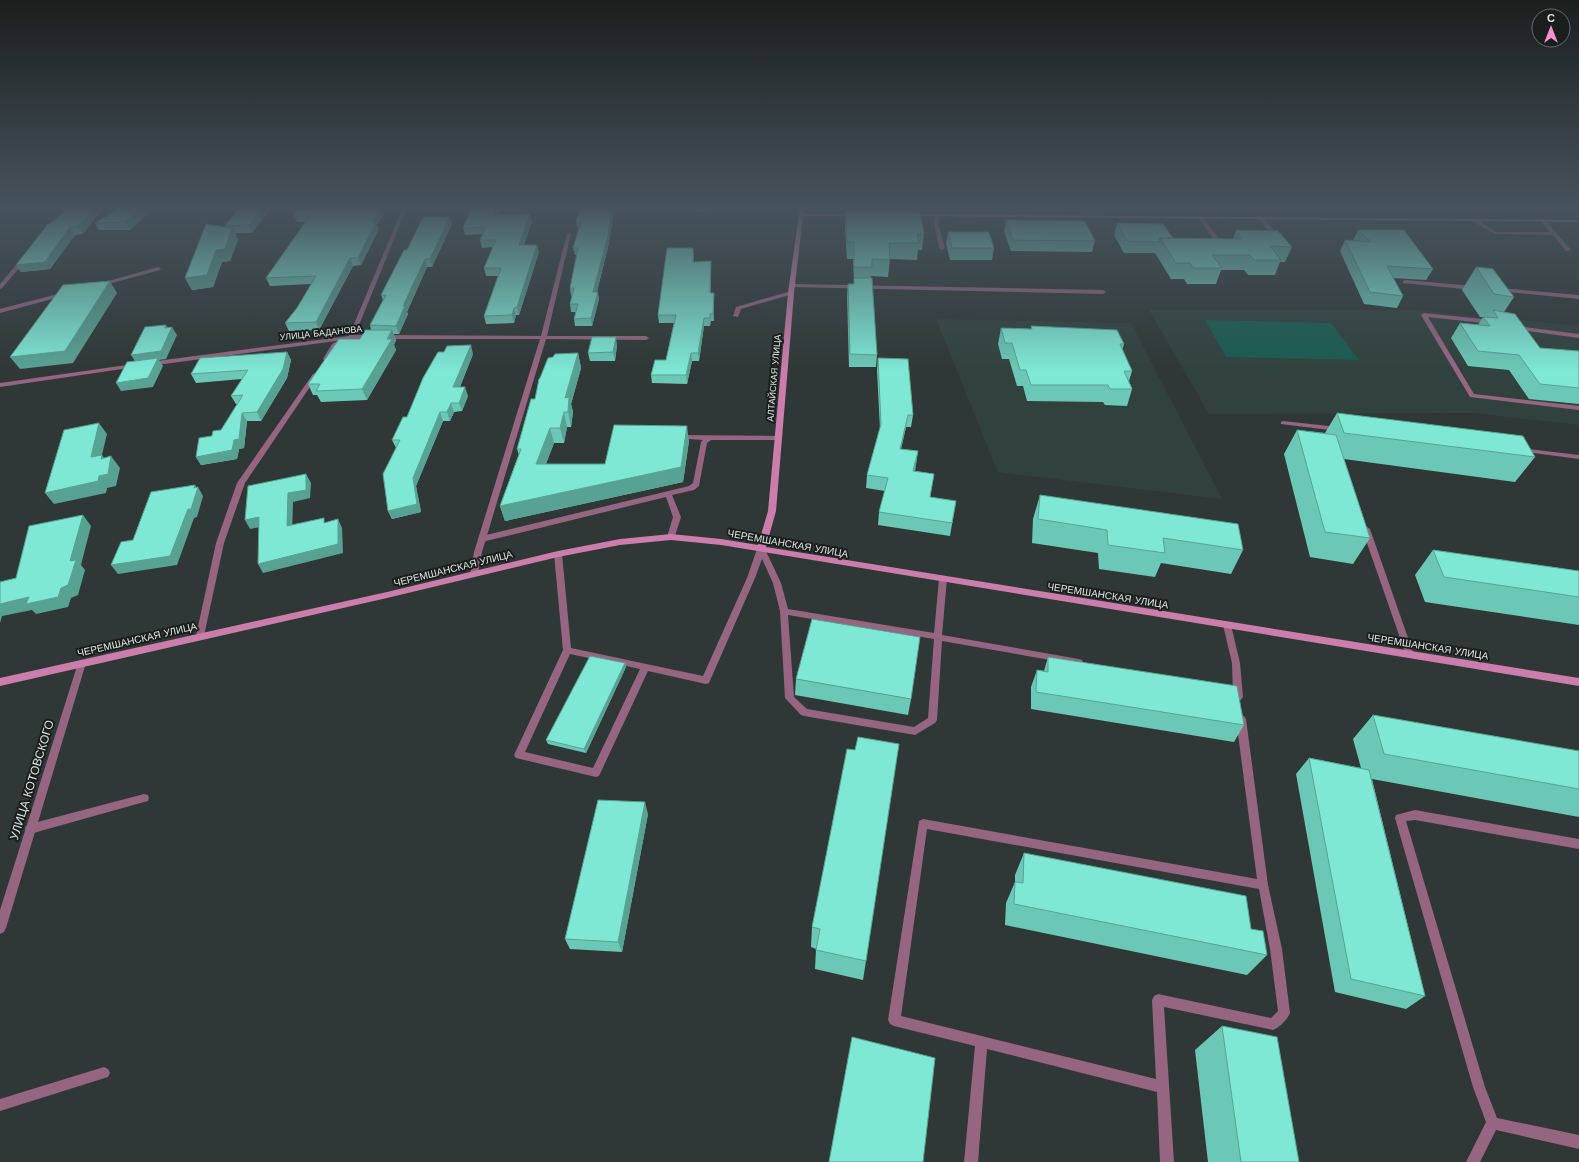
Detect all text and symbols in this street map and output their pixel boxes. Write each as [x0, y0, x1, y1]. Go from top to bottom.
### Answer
north arrow [1531, 8, 1571, 48]
text: С [1547, 12, 1555, 25]
street label: УЛИЦА БАДАНОВА [279, 324, 363, 342]
street label: АЛТАЙСКАЯ УЛИЦА [764, 334, 783, 422]
street label: ЧЕРЕМШАНСКАЯ УЛИЦА [727, 527, 849, 560]
street label: ЧЕРЕМШАНСКАЯ УЛИЦА [392, 548, 514, 589]
street label: ЧЕРЕМШАНСКАЯ УЛИЦА [1047, 580, 1169, 611]
street label: ЧЕРЕМШАНСКАЯ УЛИЦА [76, 620, 198, 659]
street label: ЧЕРЕМШАНСКАЯ УЛИЦА [1367, 631, 1489, 662]
street label: УЛИЦА КОТОВСКОГО [7, 718, 57, 842]

